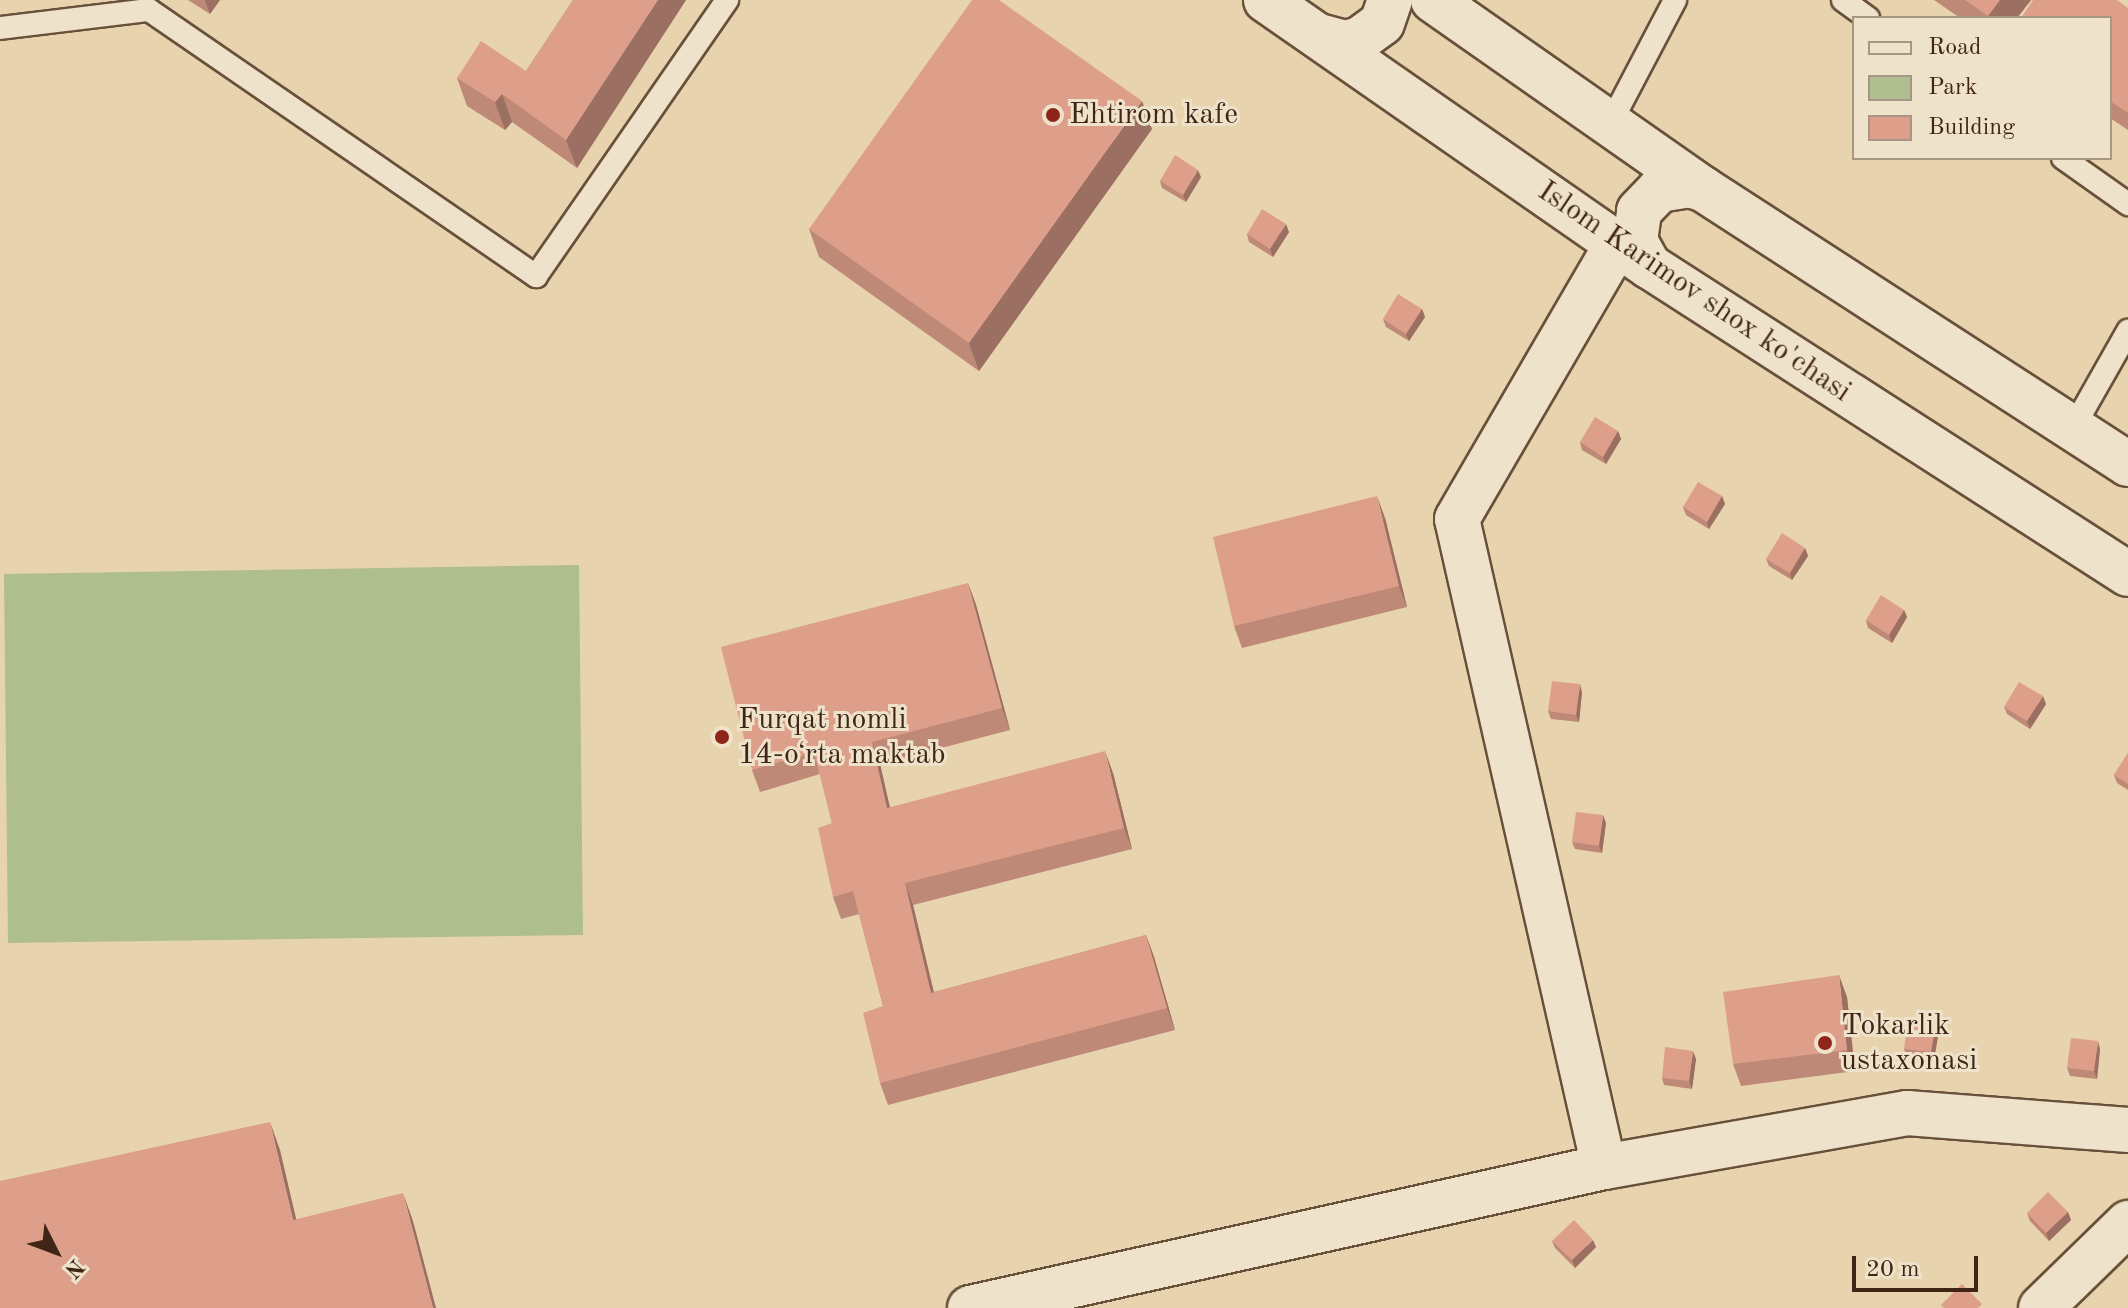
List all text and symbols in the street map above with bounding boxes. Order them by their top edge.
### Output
legend [1852,16,2112,160]
text: Road [1928,36,1981,60]
text: Park [1928,76,1977,100]
place label: Ehtirom kafe [1069,97,1238,133]
marker: Ehtirom kafe [1044,106,1062,124]
text: Building [1928,116,2015,140]
street label: Islom Karimov shox ko'chasi [1530,174,1858,410]
place label: Furqat nomli 14-oʻrta maktab [738,702,946,772]
marker: Furqat nomli 14-oʻrta maktab [713,728,731,746]
place label: Tokarlik ustaxonasi [1841,1008,1977,1078]
marker: Tokarlik ustaxonasi [1816,1034,1834,1052]
north arrow [16,1212,96,1292]
scale bar [1856,1240,1982,1290]
text: N [60,1254,88,1282]
text: 20 m [1866,1258,1920,1282]

